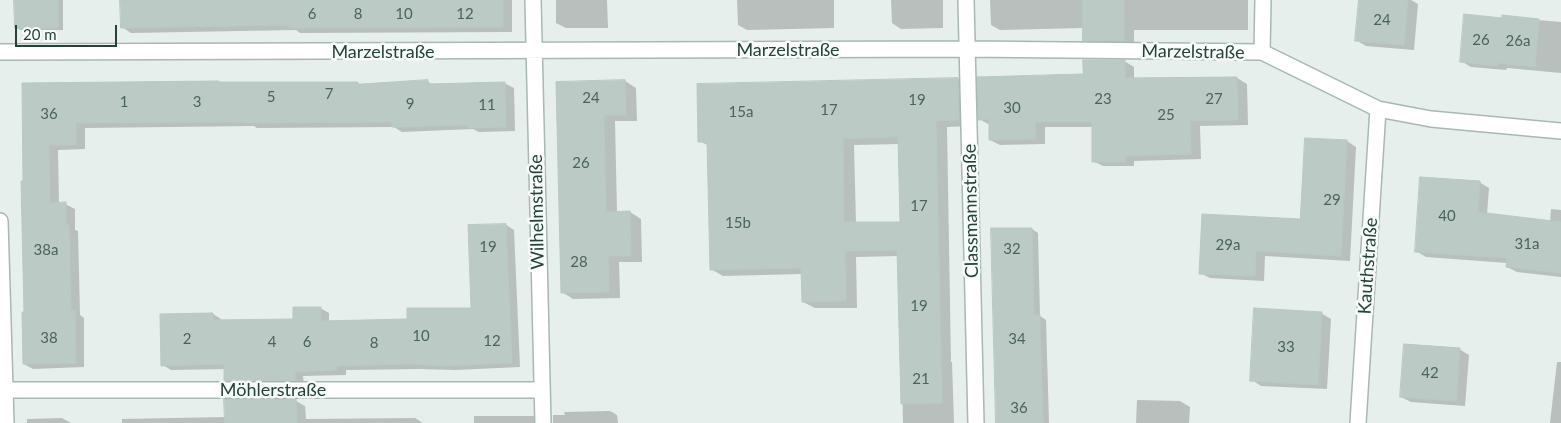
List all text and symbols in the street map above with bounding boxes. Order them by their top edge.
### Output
house number: 6 [308,5,316,23]
house number: 8 [354,5,362,23]
house number: 10 [395,5,413,23]
house number: 12 [456,5,474,23]
house number: 24 [1373,11,1391,29]
scale bar [18,15,120,47]
text: 20 m [23,25,57,43]
house number: 26 [1472,31,1490,49]
house number: 26a [1506,32,1530,50]
street label: Marzelstraße [736,39,840,61]
street label: Marzelstraße [1141,40,1245,64]
street label: Marzelstraße [331,41,435,63]
house number: 7 [325,85,333,103]
house number: 5 [267,88,275,106]
house number: 24 [582,89,600,107]
house number: 23 [1094,90,1112,108]
house number: 27 [1205,90,1223,108]
house number: 19 [908,91,926,109]
house number: 1 [120,93,128,111]
house number: 3 [193,93,201,111]
house number: 9 [406,95,414,113]
house number: 11 [478,96,496,114]
house number: 30 [1003,99,1021,117]
house number: 17 [820,101,838,119]
house number: 15a [729,103,753,121]
house number: 36 [40,105,58,123]
house number: 25 [1157,106,1175,124]
street label: Classmannstraße [959,144,983,278]
street label: Wilhelmstraße [525,154,549,270]
house number: 26 [572,154,590,172]
house number: 29 [1323,191,1341,209]
house number: 17 [910,197,928,215]
house number: 40 [1438,207,1456,225]
house number: 15b [725,214,751,232]
street label: Kauthstraße [1354,217,1382,315]
house number: 31a [1515,235,1539,253]
house number: 29a [1216,236,1240,254]
house number: 19 [479,238,497,256]
house number: 32 [1003,240,1021,258]
house number: 38a [34,241,58,259]
house number: 28 [570,253,588,271]
house number: 19 [910,297,928,315]
house number: 10 [412,327,430,345]
house number: 38 [40,329,58,347]
house number: 2 [183,330,191,348]
house number: 34 [1008,330,1026,348]
house number: 12 [483,332,501,350]
house number: 4 [268,333,276,351]
house number: 6 [303,333,311,351]
house number: 8 [370,334,378,352]
house number: 33 [1277,338,1295,356]
house number: 42 [1421,364,1439,382]
house number: 21 [912,370,930,388]
street label: Möhlerstraße [220,379,326,401]
house number: 36 [1010,399,1028,417]

